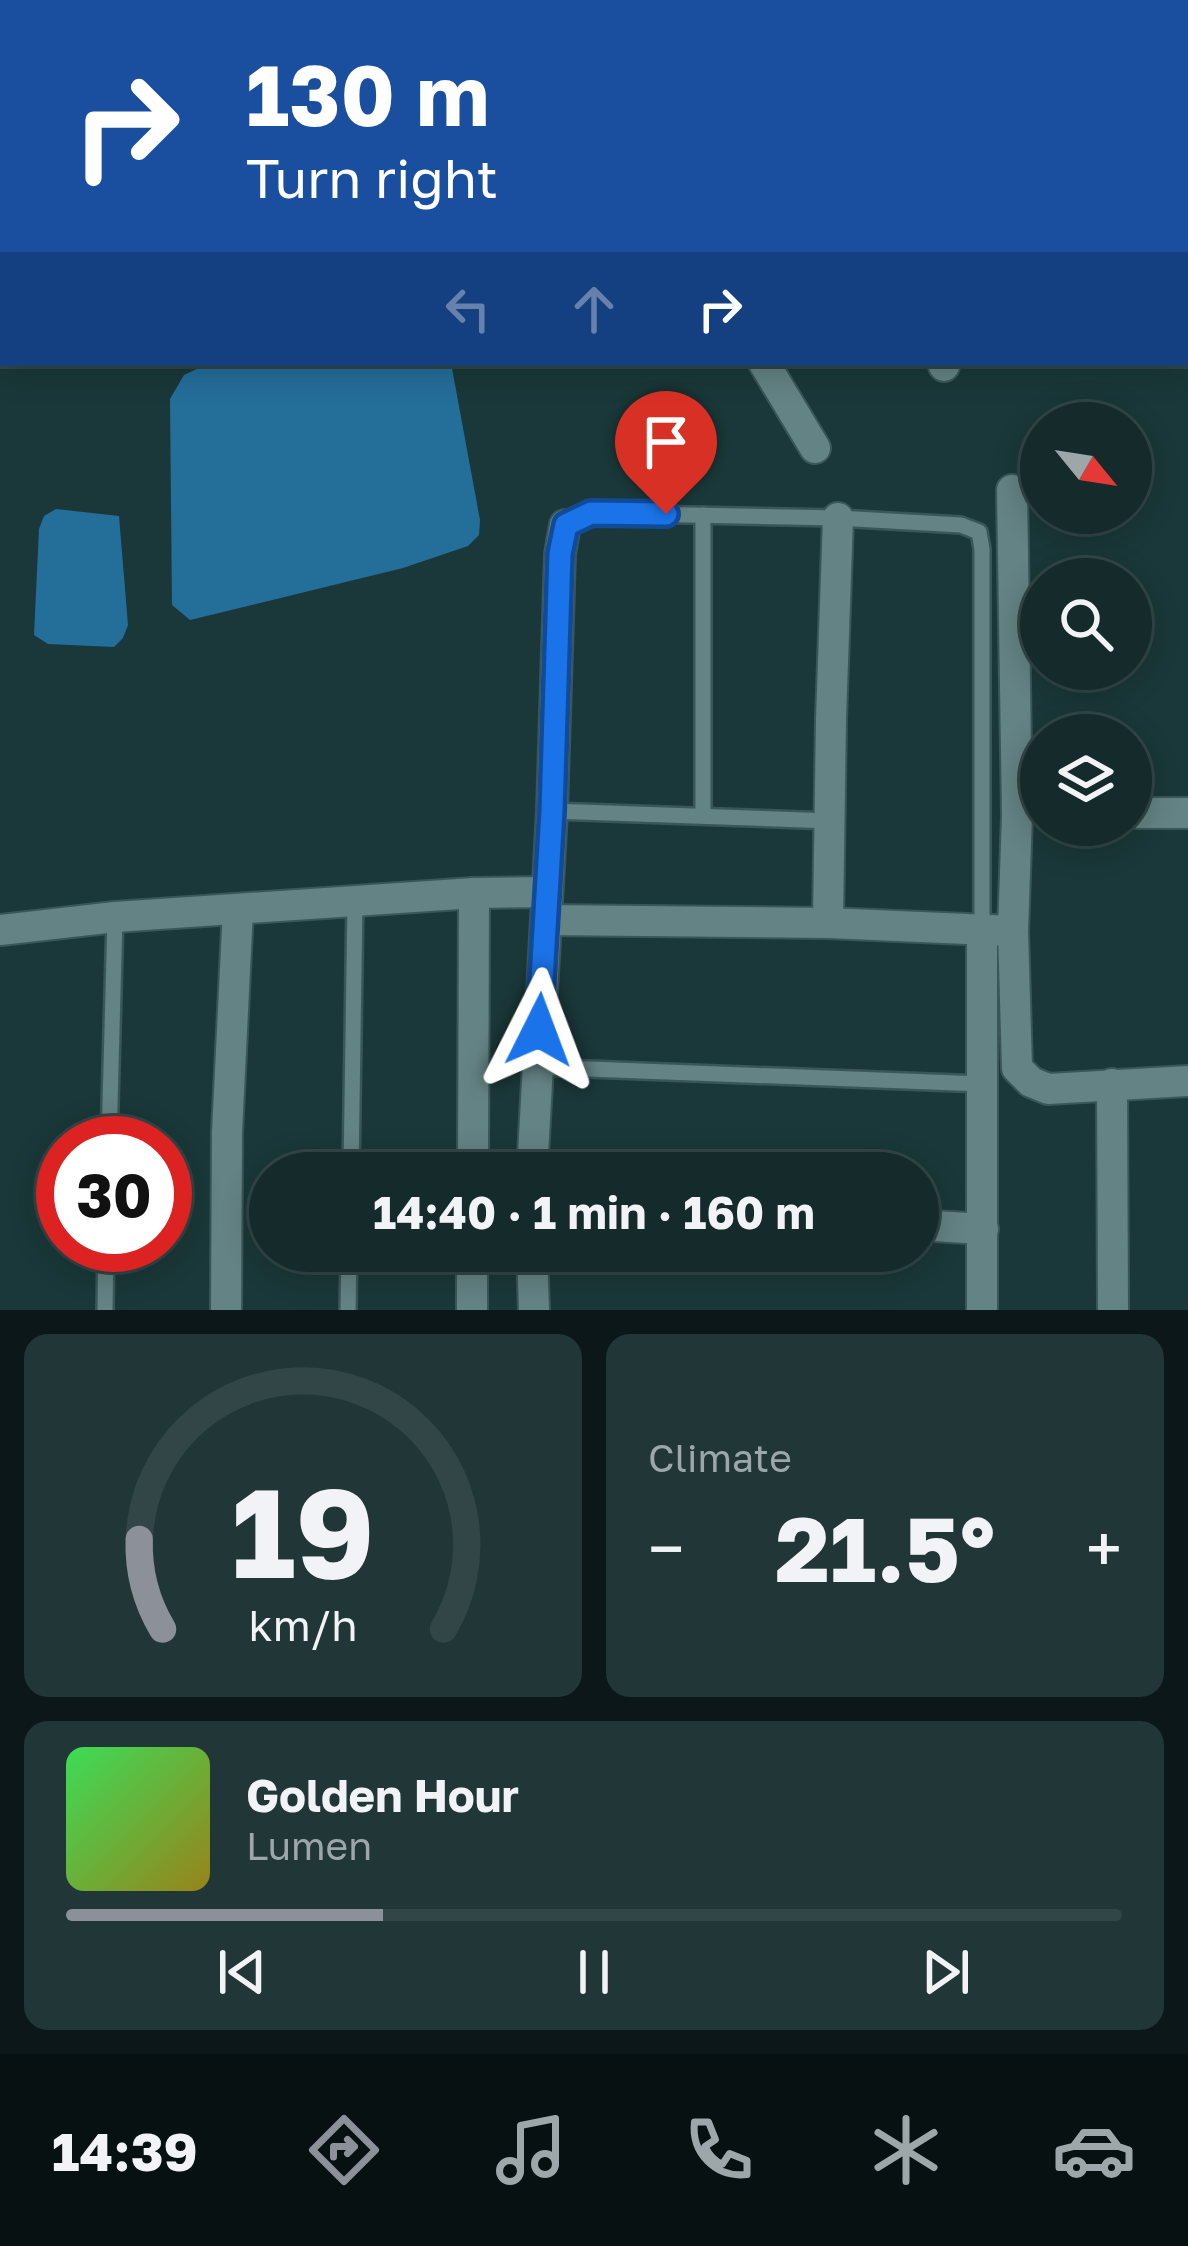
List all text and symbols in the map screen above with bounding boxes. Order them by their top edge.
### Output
text: 130 m [246,44,490,144]
icon: right [48,48,204,204]
text: Turn right [246,145,498,210]
icon: left [435,276,501,342]
icon: ahead [561,276,627,342]
icon: right [687,276,753,342]
pin [615,391,717,514]
north arrow [1020,402,1152,534]
map controls [1020,402,1152,846]
icon: arrive [633,409,699,475]
button: search [1020,558,1152,690]
button: layers [1020,714,1152,846]
position arrow [476,967,602,1093]
speed limit sign: 30 [36,1116,192,1272]
text: 14:40 · 1 min · 160 m [373,1185,815,1239]
text: Climate [648,1434,792,1481]
text: 19 [231,1456,375,1605]
text: 21.5° [775,1494,995,1602]
text: − [648,1508,684,1588]
text: + [1086,1508,1122,1588]
text: km/h [248,1598,358,1649]
text: Golden Hour [246,1768,519,1822]
text: Lumen [246,1822,372,1869]
icon: previous [209,1939,275,2005]
icon: pause [561,1939,627,2005]
icon: next [913,1939,979,2005]
icon: directions [302,2108,386,2192]
icon: music [489,2108,573,2192]
icon: phone [677,2108,761,2192]
icon: climate [864,2108,948,2192]
icon: car [1052,2108,1136,2192]
text: 14:39 [52,2118,198,2183]

